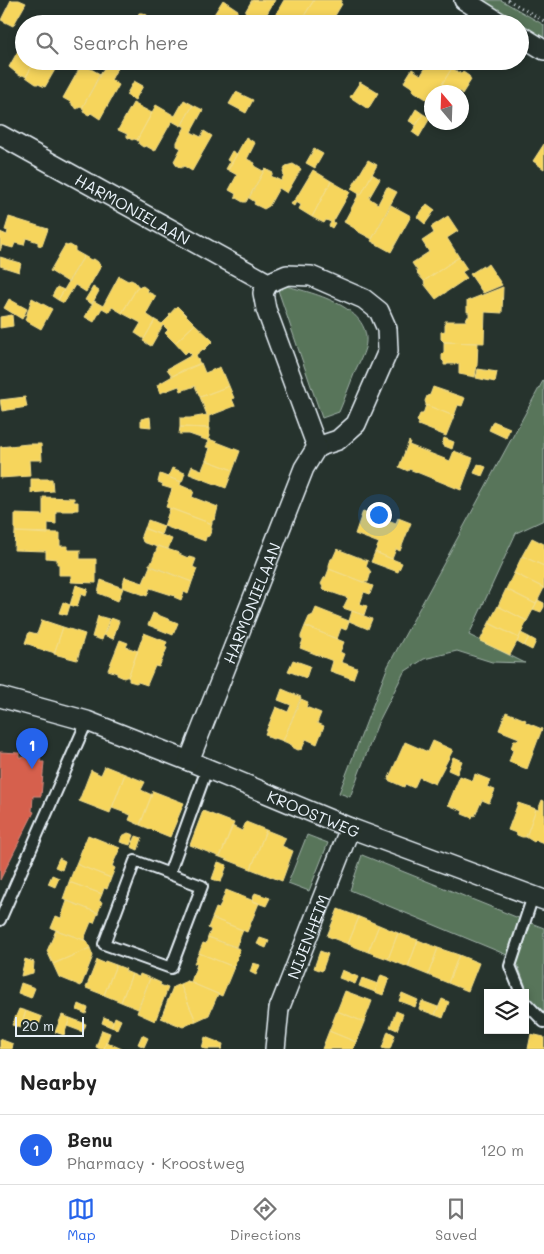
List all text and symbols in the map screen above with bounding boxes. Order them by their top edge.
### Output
search box [15,15,529,70]
icon: search [33,29,61,57]
text: Search here [73,30,189,55]
north arrow [424,85,469,130]
street label: HARMONIELAAN [72,168,194,249]
your location [366,502,392,528]
street label: HARMONIELAAN [218,539,284,666]
pin: 1 [16,728,48,769]
street label: KROOSTWEG [264,784,363,841]
street label: NIJENHEIM [281,891,333,982]
map controls [484,989,529,1034]
button: layers [484,989,529,1034]
scale bar [15,1014,84,1037]
text: 20 m [22,1016,54,1035]
text: Nearby [20,1068,97,1095]
text: Benu [67,1127,113,1152]
text: 1 [32,1139,40,1160]
text: 120 m [480,1139,524,1160]
text: Pharmacy · Kroostweg [67,1152,245,1173]
tab: Map [67,1195,96,1244]
tab: Directions [230,1195,301,1244]
tab: Saved [435,1195,477,1244]

